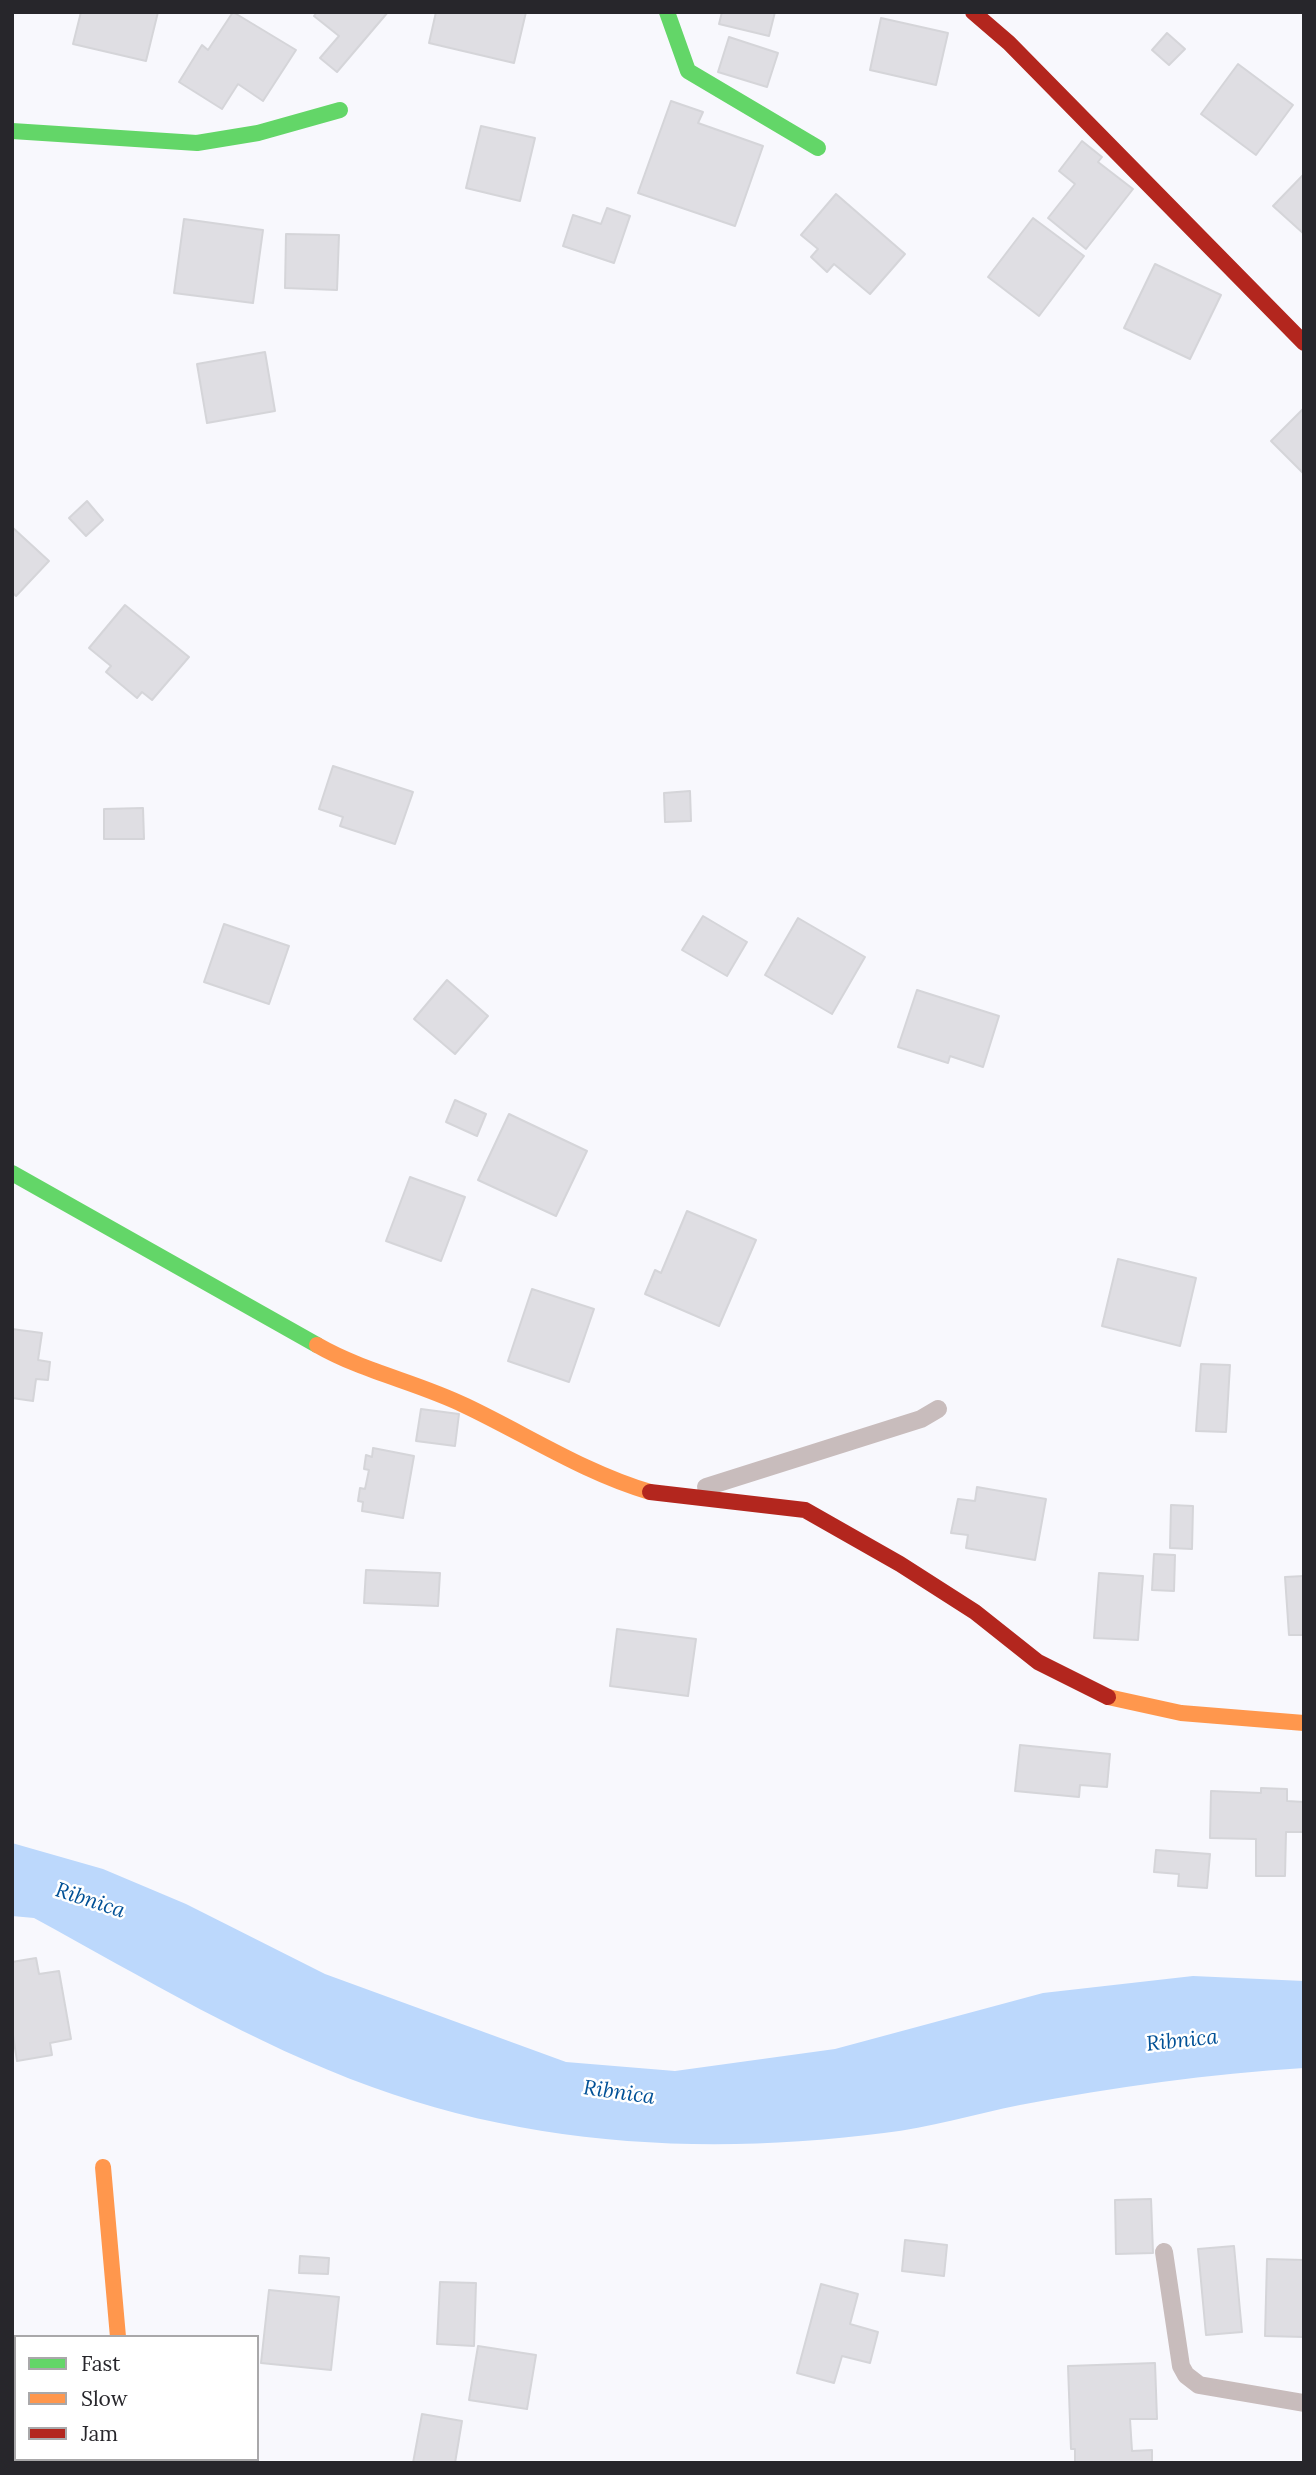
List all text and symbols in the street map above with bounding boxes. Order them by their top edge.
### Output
water label: Ribnica [52,1878,128,1924]
water label: Ribnica [1145,2025,1219,2057]
water label: Ribnica [582,2076,656,2110]
legend [14,2335,259,2461]
text: Fast [81,2350,120,2377]
text: Slow [81,2385,128,2412]
text: Jam [81,2420,118,2447]

